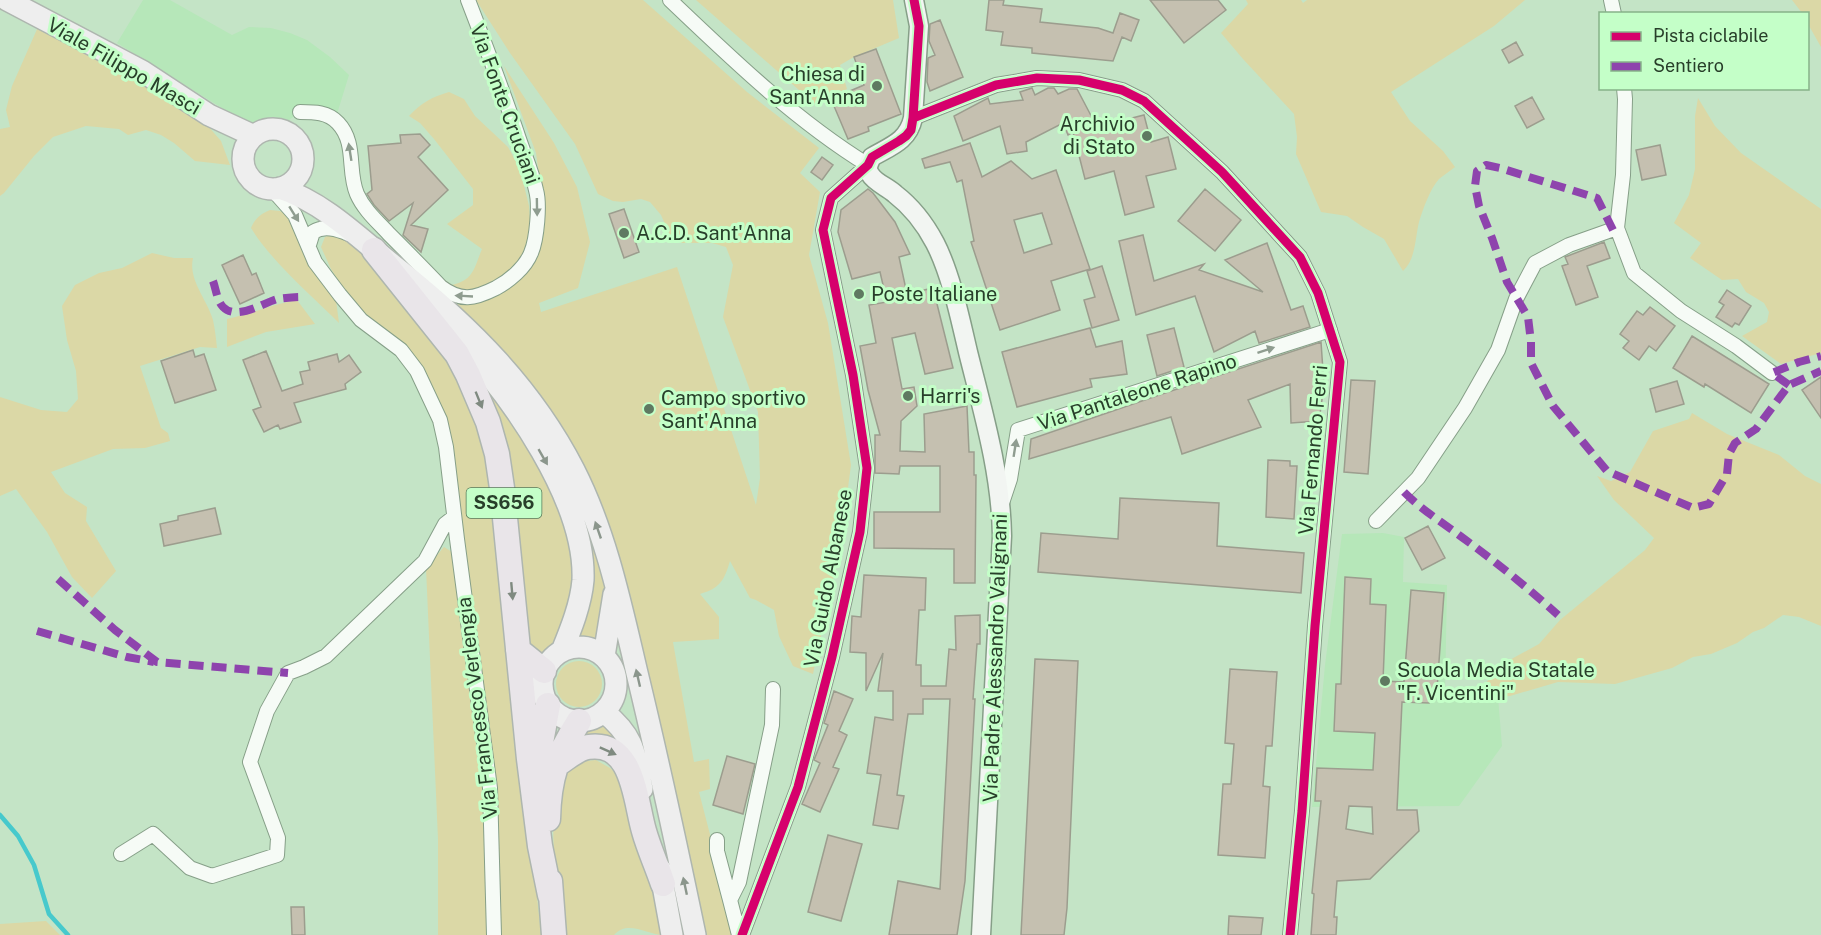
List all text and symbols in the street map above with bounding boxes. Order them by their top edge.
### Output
street label: Viale Filippo Masci [43,12,205,120]
legend [1599,12,1809,90]
street label: Via Fonte Cruciani [465,21,545,187]
text: Pista ciclabile [1653,25,1768,46]
text: Sentiero [1653,55,1724,76]
place label: Chiesa di Sant'Anna [769,62,865,109]
marker: Chiesa di Sant'Anna [870,79,884,93]
place label: Archivio di Stato [1060,112,1135,159]
marker: Archivio di Stato [1140,129,1154,143]
one-way arrow [345,142,354,161]
one-way arrow [532,197,542,216]
one-way arrow [288,206,299,223]
place label: A.C.D. Sant'Anna [636,221,791,245]
marker: A.C.D. Sant'Anna [617,226,631,240]
place label: Poste Italiane [871,282,997,306]
marker: Poste Italiane [852,287,866,301]
one-way arrow [454,291,473,300]
one-way arrow [1257,345,1275,355]
street label: Via Pantaleone Rapino [1034,348,1240,436]
street label: Via Fernando Ferri [1294,364,1332,536]
place label: Harri's [920,384,980,408]
place label: Campo sportivo Sant'Anna [661,386,806,433]
marker: Harri's [901,389,915,403]
one-way arrow [475,391,484,409]
marker: Campo sportivo Sant'Anna [642,402,656,416]
one-way arrow [1011,439,1020,458]
one-way arrow [538,448,548,465]
street label: Via Guido Albanese [799,487,857,669]
road number: SS656 [466,488,542,518]
street label: Via Padre Alessandro Valignani [978,513,1012,803]
one-way arrow [593,521,602,539]
one-way arrow [507,582,517,601]
street label: Via Francesco Verlengia [451,596,503,820]
place label: Scuola Media Statale "F. Vicentini" [1397,658,1595,705]
one-way arrow [633,669,643,687]
marker: Scuola Media Statale "F. Vicentini" [1378,674,1392,688]
one-way arrow [599,746,617,756]
one-way arrow [680,876,689,895]

